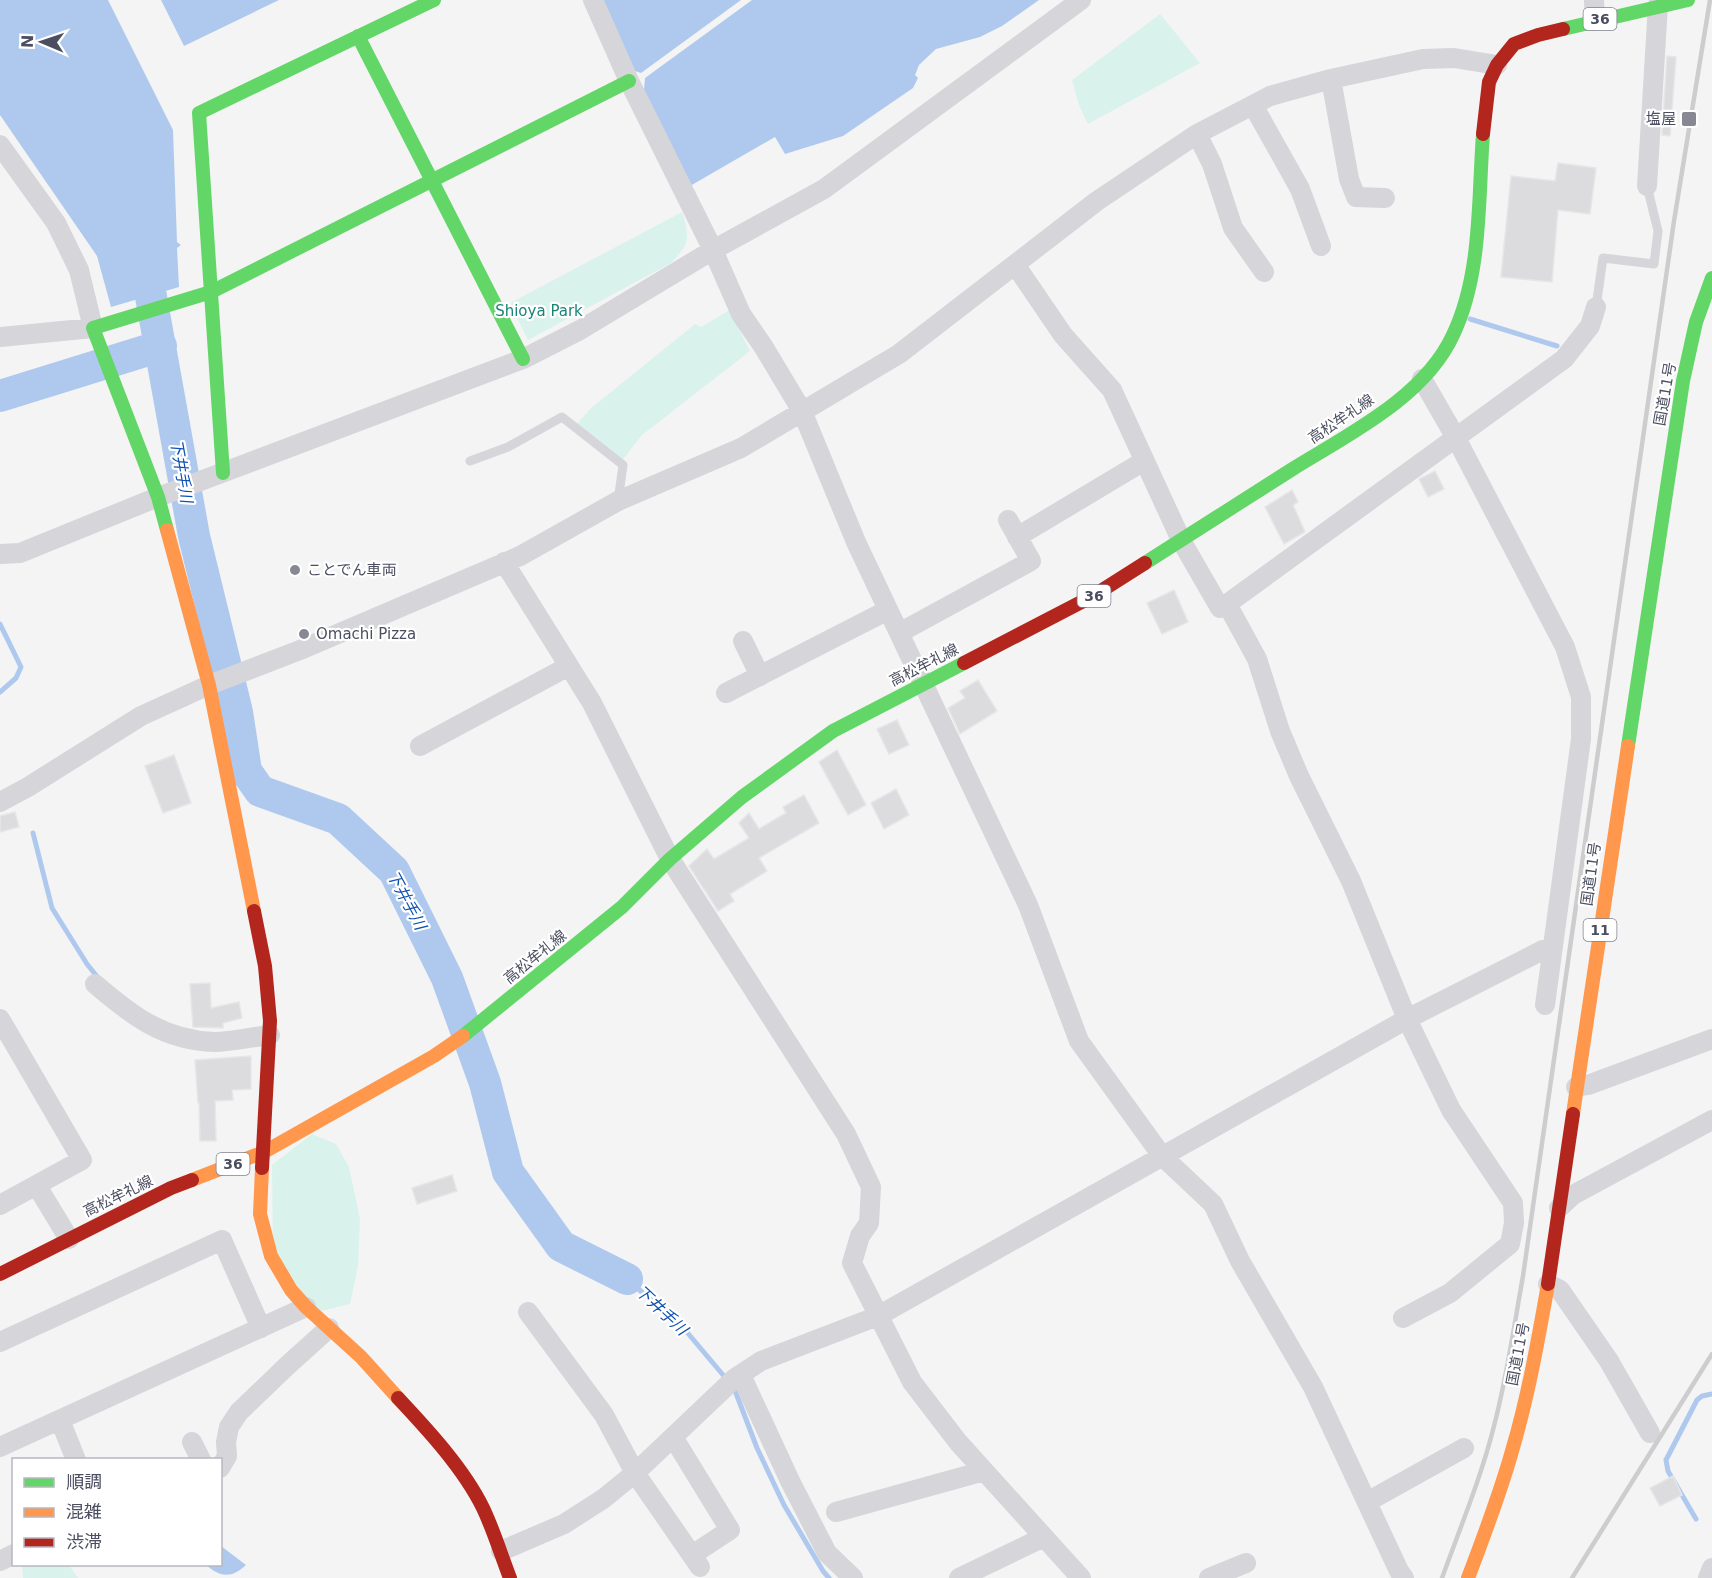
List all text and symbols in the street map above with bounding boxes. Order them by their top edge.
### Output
road number: 36 [1584,8,1616,30]
north arrow [12,12,72,72]
text: N [18,34,37,49]
place label: 塩屋 [1646,110,1676,128]
marker: 塩屋 [1680,110,1698,128]
park label: Shioya Park [495,302,583,320]
street label: 国道11号 [1651,361,1679,427]
street label: 高松牟礼線 [1305,391,1377,447]
water label: 下井手川 [167,438,197,506]
place label: ことでん車両 [307,561,397,579]
marker: ことでん車両 [288,563,302,577]
road number: 36 [1078,585,1110,607]
place label: Omachi Pizza [316,625,416,643]
marker: Omachi Pizza [297,627,311,641]
street label: 高松牟礼線 [886,640,962,690]
street label: 国道11号 [1578,841,1604,907]
water label: 下井手川 [383,868,431,935]
road number: 11 [1584,919,1616,941]
street label: 高松牟礼線 [500,926,570,988]
road number: 36 [216,1153,250,1175]
street label: 高松牟礼線 [80,1171,156,1221]
water label: 下井手川 [632,1282,693,1340]
street label: 国道11号 [1503,1321,1533,1387]
legend [12,1458,222,1566]
text: 順調 [66,1471,102,1492]
text: 混雑 [66,1501,102,1522]
text: 渋滞 [66,1531,102,1552]

